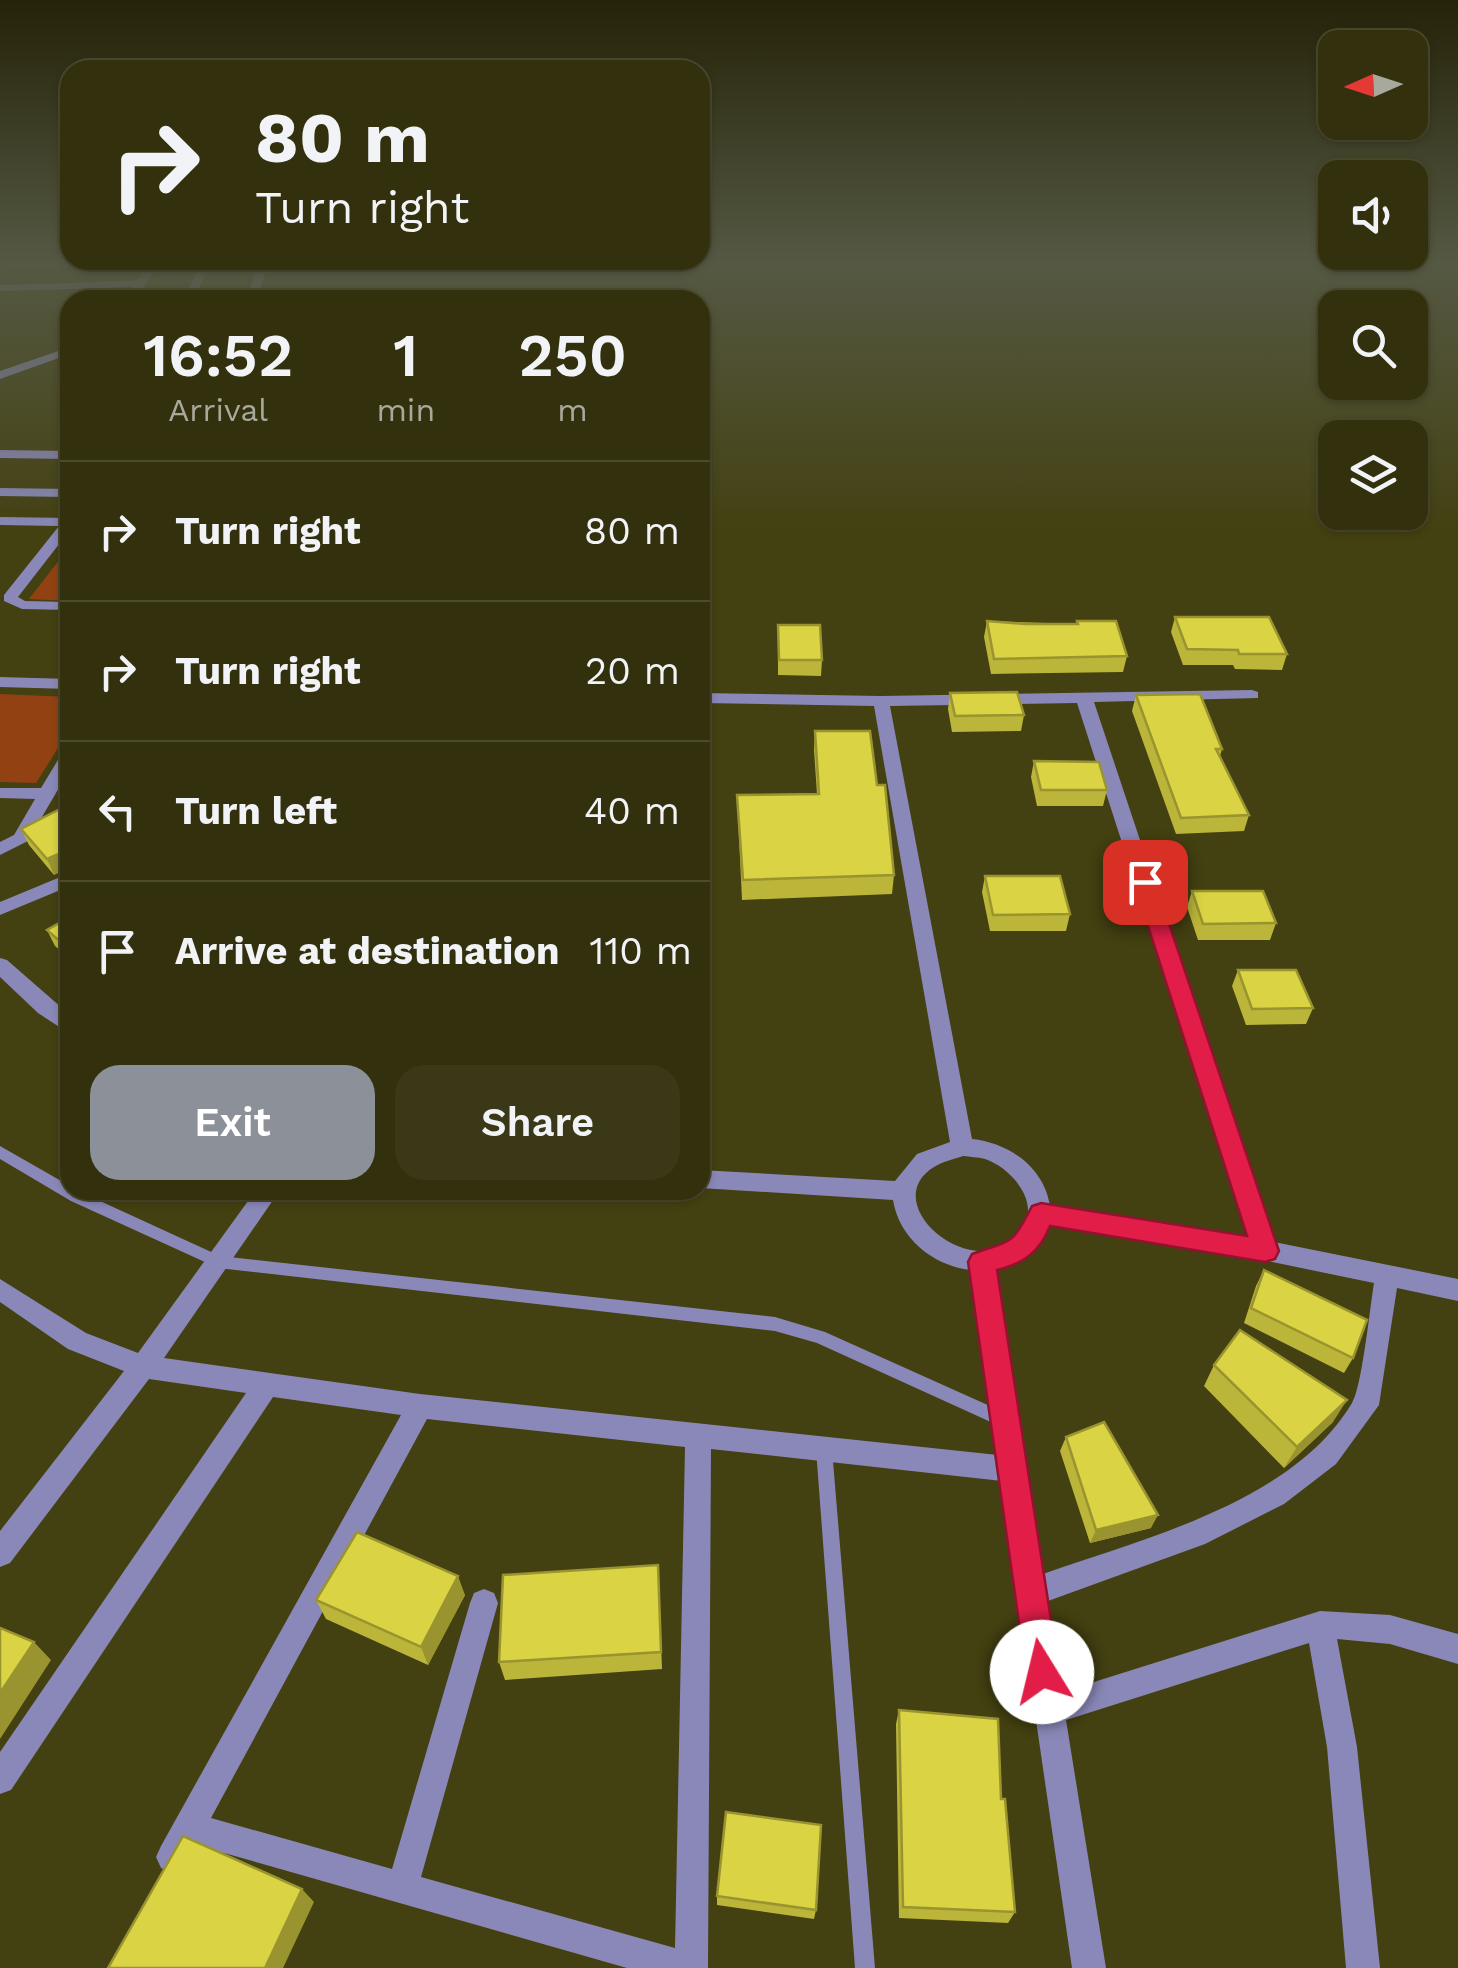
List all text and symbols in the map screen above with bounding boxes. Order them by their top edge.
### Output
north arrow [1318,30,1428,140]
map controls [1318,30,1428,530]
text: 80 m [255,97,430,179]
icon: right [90,100,220,230]
button: sound [1318,160,1428,270]
text: Turn right [255,181,469,234]
button: search [1318,290,1428,400]
text: 16:52 [143,320,293,391]
text: 1 [393,320,418,391]
text: 250 [518,320,627,391]
text: Arrival [168,391,268,429]
text: min [376,391,435,429]
text: m [557,391,588,429]
button: layers [1318,420,1428,530]
icon: right [90,504,145,559]
text: Turn right [175,509,361,553]
text: 80 m [584,509,680,553]
icon: right [90,644,145,699]
text: Turn right [175,649,361,693]
text: 20 m [585,649,680,693]
icon: left [90,784,145,839]
text: Turn left [175,789,337,833]
text: 40 m [584,789,680,833]
pin [1103,840,1188,925]
icon: arrive [1118,855,1173,910]
icon: arrive [90,924,145,979]
text: Arrive at destination [175,929,560,973]
text: 110 m [590,929,692,973]
button: Exit [90,1065,375,1180]
button: Share [395,1065,680,1180]
position arrow [990,1620,1094,1724]

